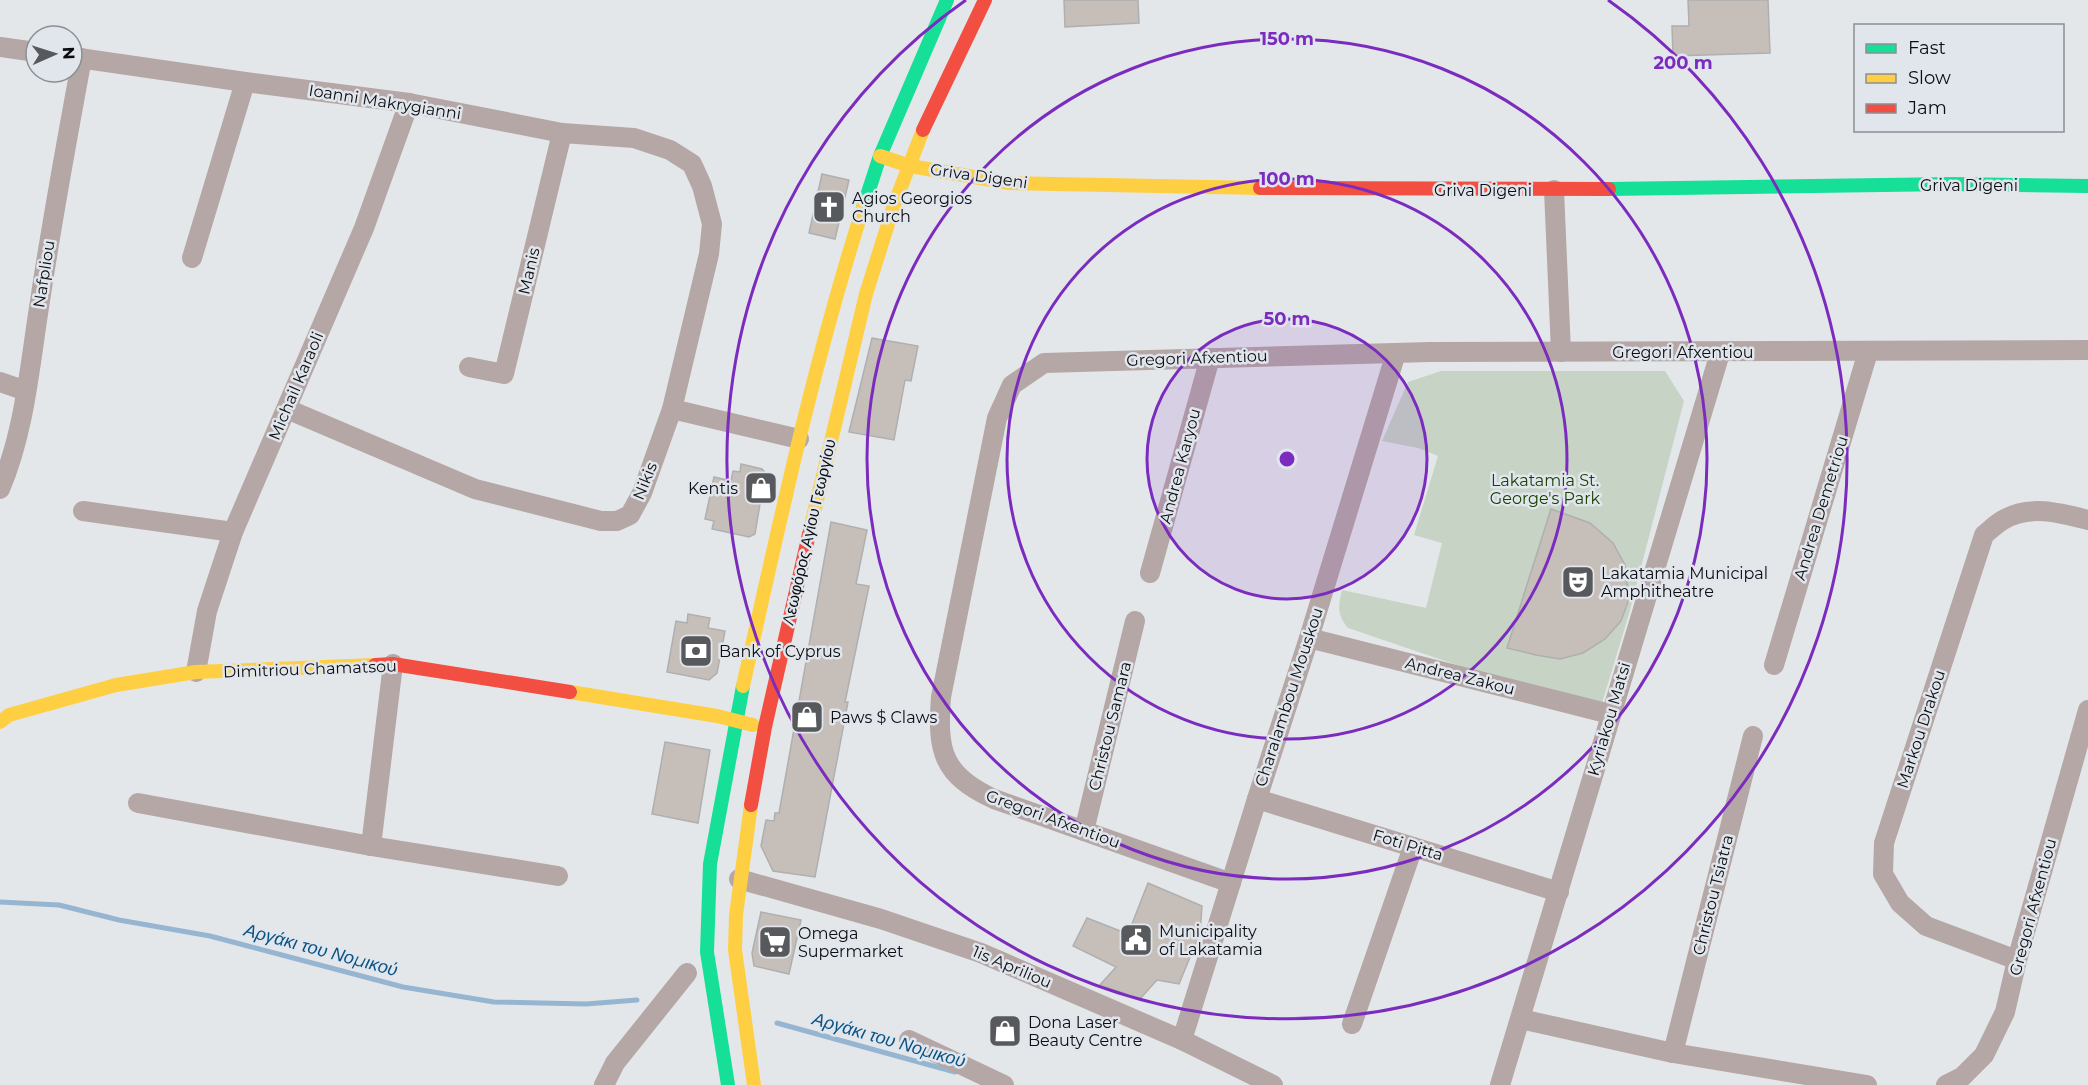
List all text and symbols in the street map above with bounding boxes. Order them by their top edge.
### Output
north arrow [24,24,84,84]
legend [1854,24,2064,132]
text: 150 m [1260,28,1314,50]
text: Fast [1908,37,1946,59]
text: N [59,46,78,60]
text: 200 m [1653,52,1713,74]
text: Slow [1908,67,1951,89]
street label: Ioanni Makrygianni [307,81,463,123]
text: Jam [1907,97,1947,119]
street label: Griva Digeni [929,160,1029,192]
text: 100 m [1259,168,1315,190]
street label: Griva Digeni [1920,176,2018,195]
street label: Griva Digeni [1434,181,1532,200]
church icon: Agios Georgios Church [811,189,847,225]
place label: Agios Georgios Church [852,189,972,226]
street label: Nafpliou [29,239,59,309]
street label: Manis [514,245,544,296]
text: 50 m [1264,308,1310,330]
street label: Michail Karaoli [265,329,327,443]
street label: Gregori Afxentiou [1612,343,1754,362]
street label: Gregori Afxentiou [1126,346,1268,370]
street label: Andrea Karyou [1155,406,1205,526]
street label: Andrea Demetriou [1790,434,1852,582]
street label: Λεωφόρος Αγίου Γεωργίου [778,437,840,627]
centre of rings [1277,449,1297,469]
street label: Nikis [629,459,661,503]
shop icon: Kentis [743,470,779,506]
park label: Lakatamia St. George's Park [1490,471,1601,508]
place label: Kentis [688,479,738,498]
theatre icon: Lakatamia Municipal Amphitheatre [1560,564,1596,600]
place label: Lakatamia Municipal Amphitheatre [1601,564,1768,601]
street label: Charalambou Mouskou [1251,605,1327,789]
bank icon: Bank of Cyprus [678,633,714,669]
place label: Bank of Cyprus [719,642,841,661]
street label: Andrea Zakou [1403,653,1517,699]
street label: Dimitriou Chamatsou [223,656,397,682]
street label: Christou Samara [1085,659,1135,793]
street label: Kyriakou Matsi [1584,660,1634,778]
street label: Markou Drakou [1893,667,1949,791]
shop icon: Paws $ Claws [789,699,825,735]
place label: Paws $ Claws [830,708,937,727]
street label: Gregori Afxentiou [983,786,1123,852]
street label: Foti Pitta [1371,825,1445,865]
street label: Christou Tsiatra [1689,833,1737,957]
street label: Gregori Afxentiou [2006,836,2060,978]
water label: Αργάκι του Νομικού [241,919,400,981]
public building icon: Municipality of Lakatamia [1118,922,1154,958]
place label: Municipality of Lakatamia [1159,922,1263,959]
supermarket icon: Omega Supermarket [757,924,793,960]
place label: Omega Supermarket [798,924,904,961]
street label: 1is Apriliou [969,942,1055,992]
water label: Αργάκι του Νομικού [809,1007,968,1072]
shop icon: Dona Laser Beauty Centre [987,1013,1023,1049]
place label: Dona Laser Beauty Centre [1028,1013,1142,1050]

